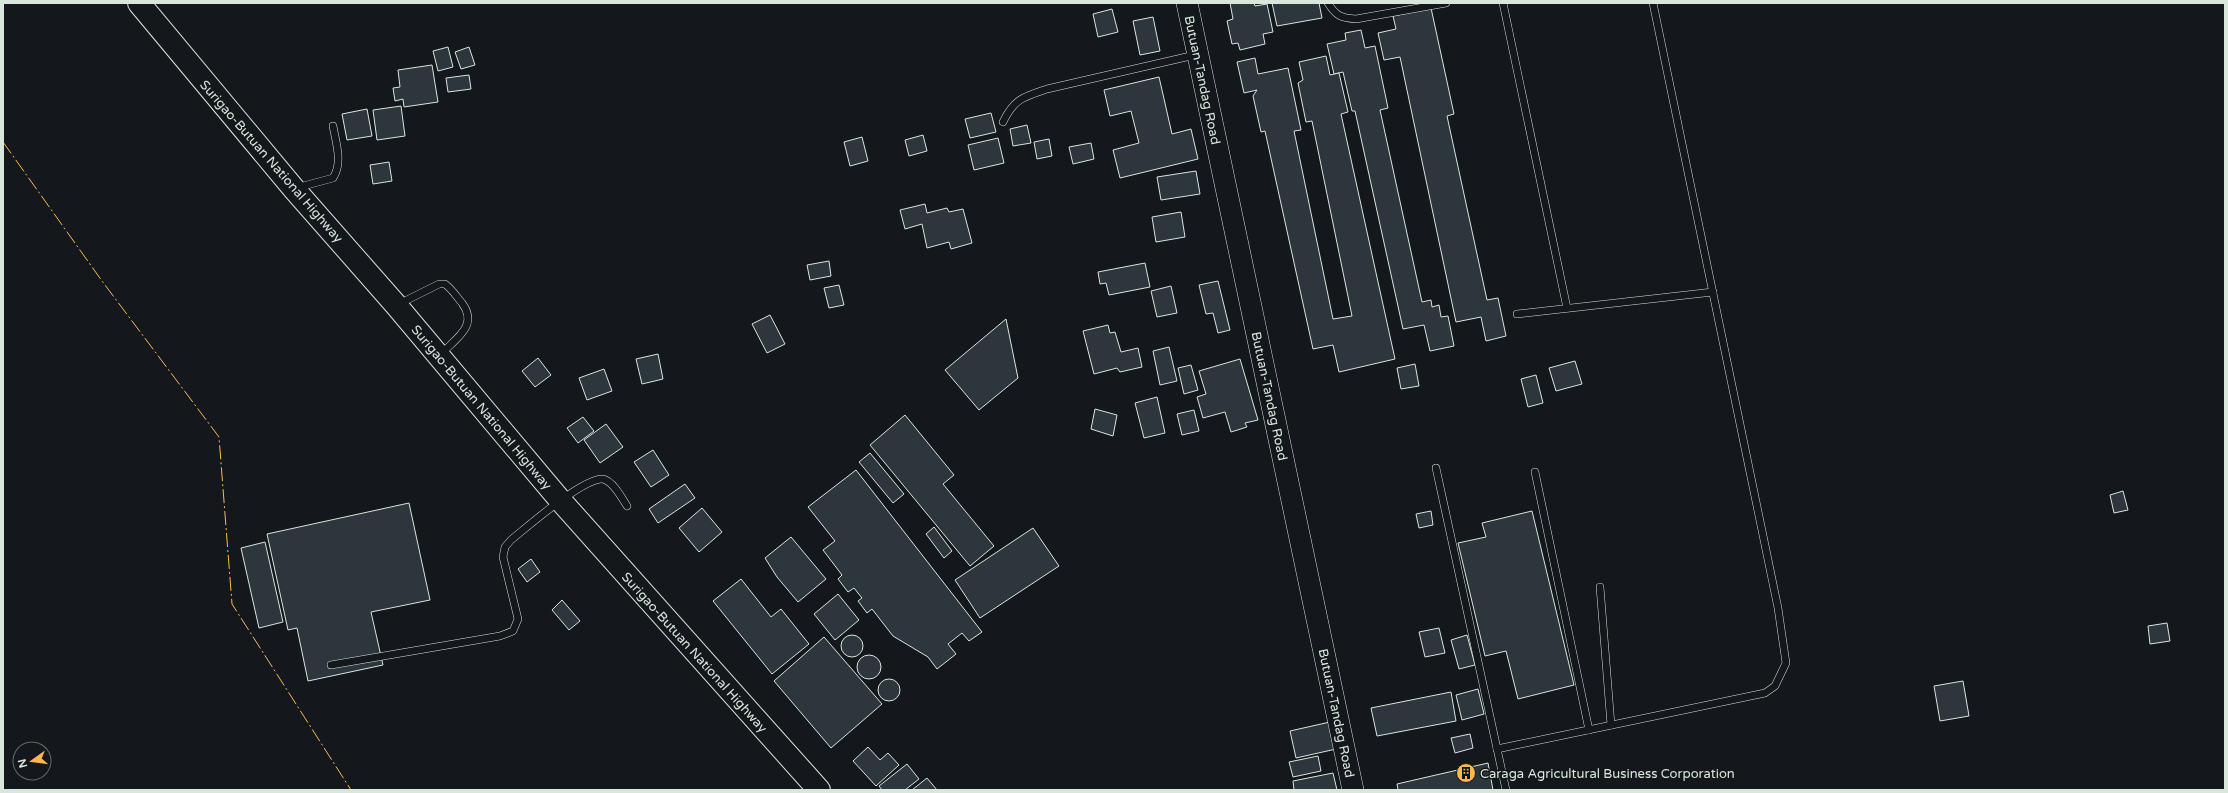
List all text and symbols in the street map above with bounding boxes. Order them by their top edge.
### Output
street label: Butuan-Tandag Road [1181,14,1223,146]
street label: Surigao-Butuan National Highway [196,77,346,246]
street label: Surigao-Butuan National Highway [408,322,555,493]
street label: Butuan-Tandag Road [1248,330,1290,462]
street label: Surigao-Butuan National Highway [618,569,770,736]
street label: Butuan-Tandag Road [1315,647,1357,779]
north arrow [12,741,52,781]
text: N [15,757,30,769]
building icon: Caraga Agricultural Business Corporation [1455,762,1477,784]
place label: Caraga Agricultural Business Corporation [1480,766,1735,782]

